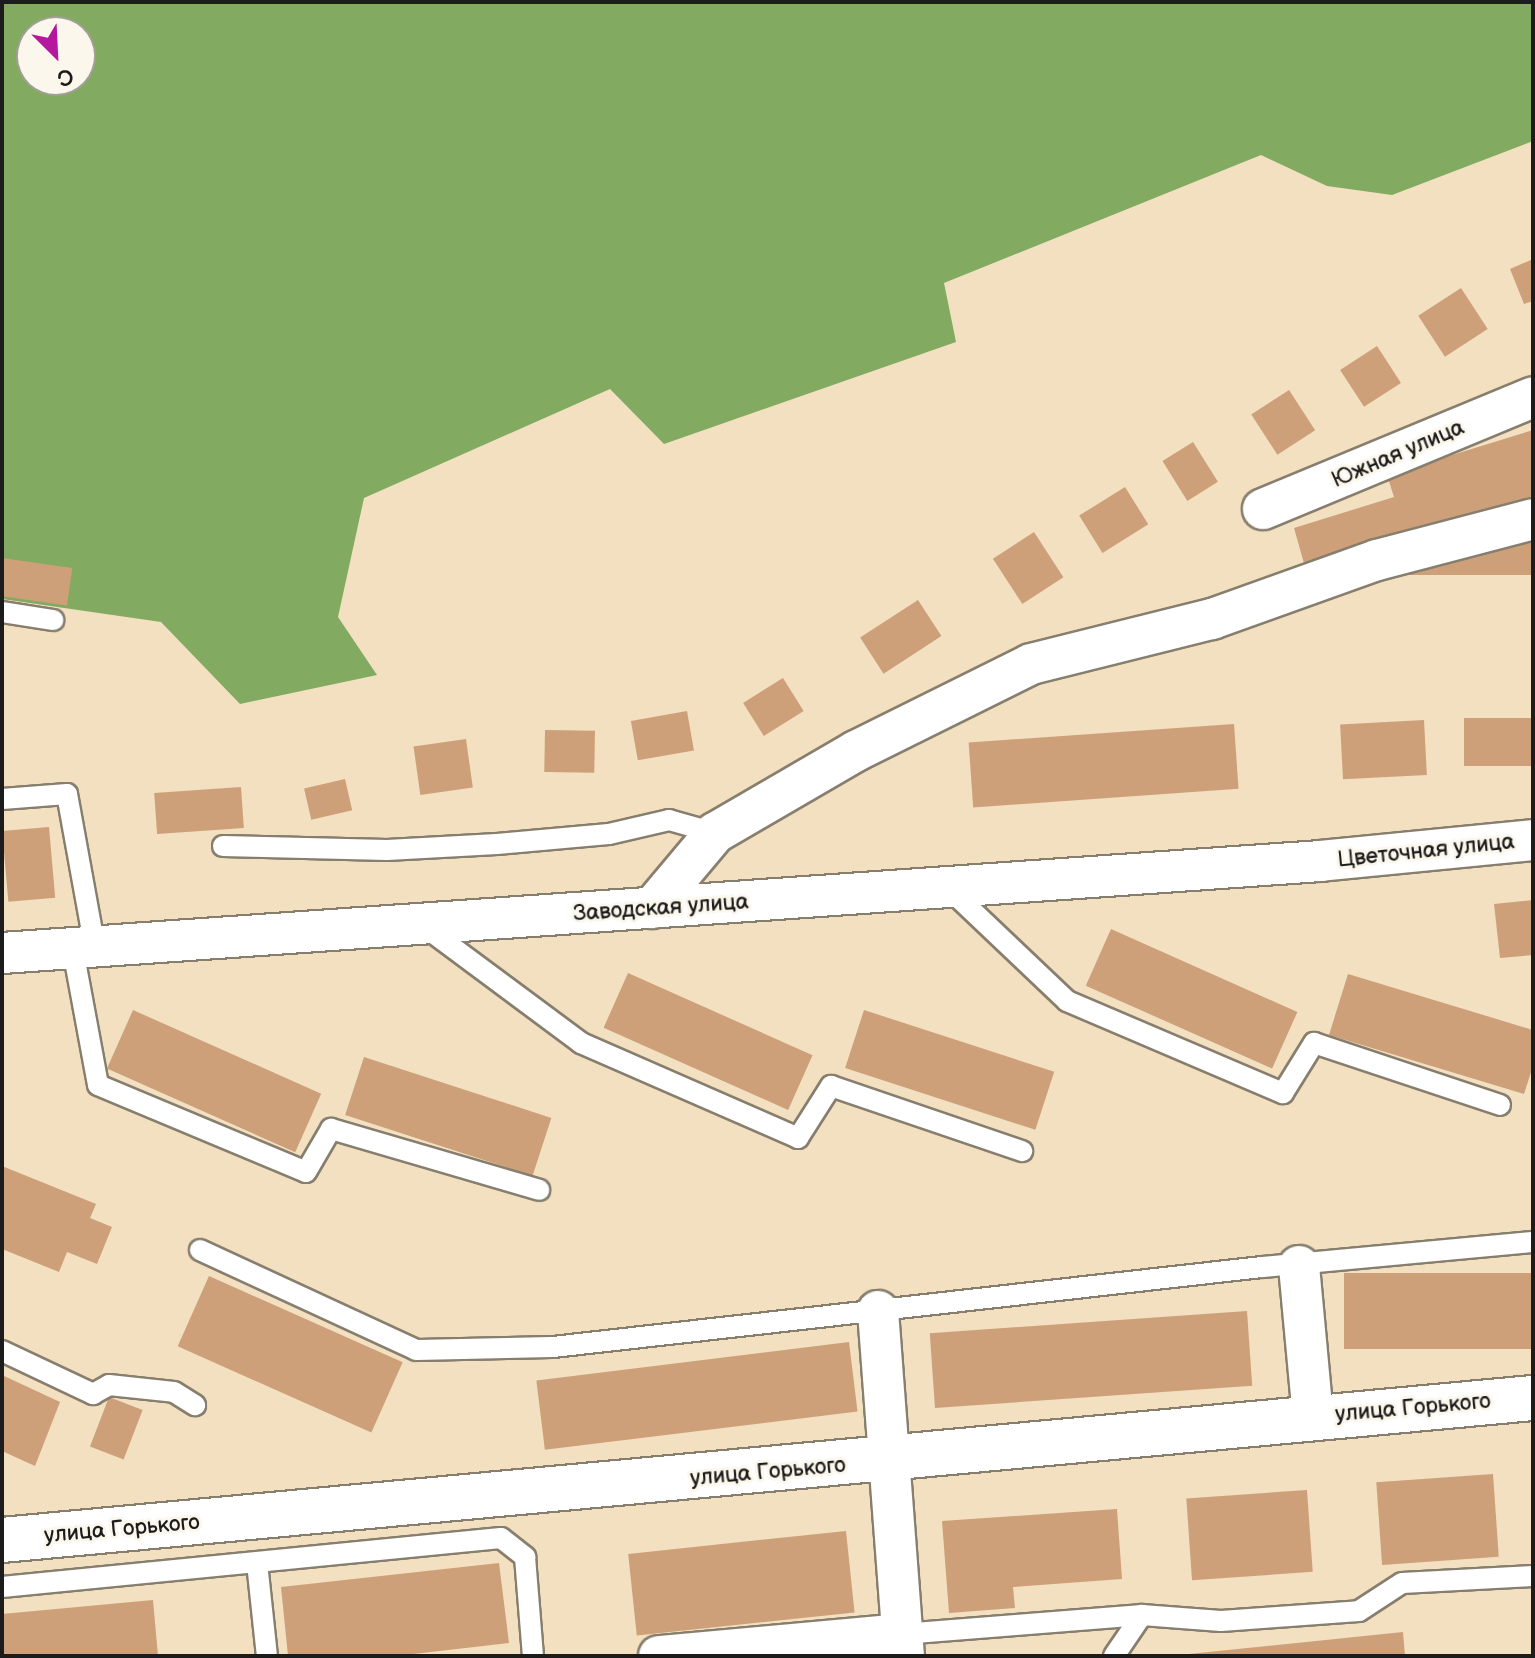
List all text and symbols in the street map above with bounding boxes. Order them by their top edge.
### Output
north arrow [16,16,96,96]
text: С [53,61,78,92]
street label: Южная улица [1328,414,1468,494]
street label: Цветочная улица [1336,829,1516,873]
street label: Заводская улица [572,889,750,927]
street label: улица Горького [1334,1388,1492,1428]
street label: улица Горького [689,1452,847,1492]
street label: улица Горького [43,1509,201,1549]

